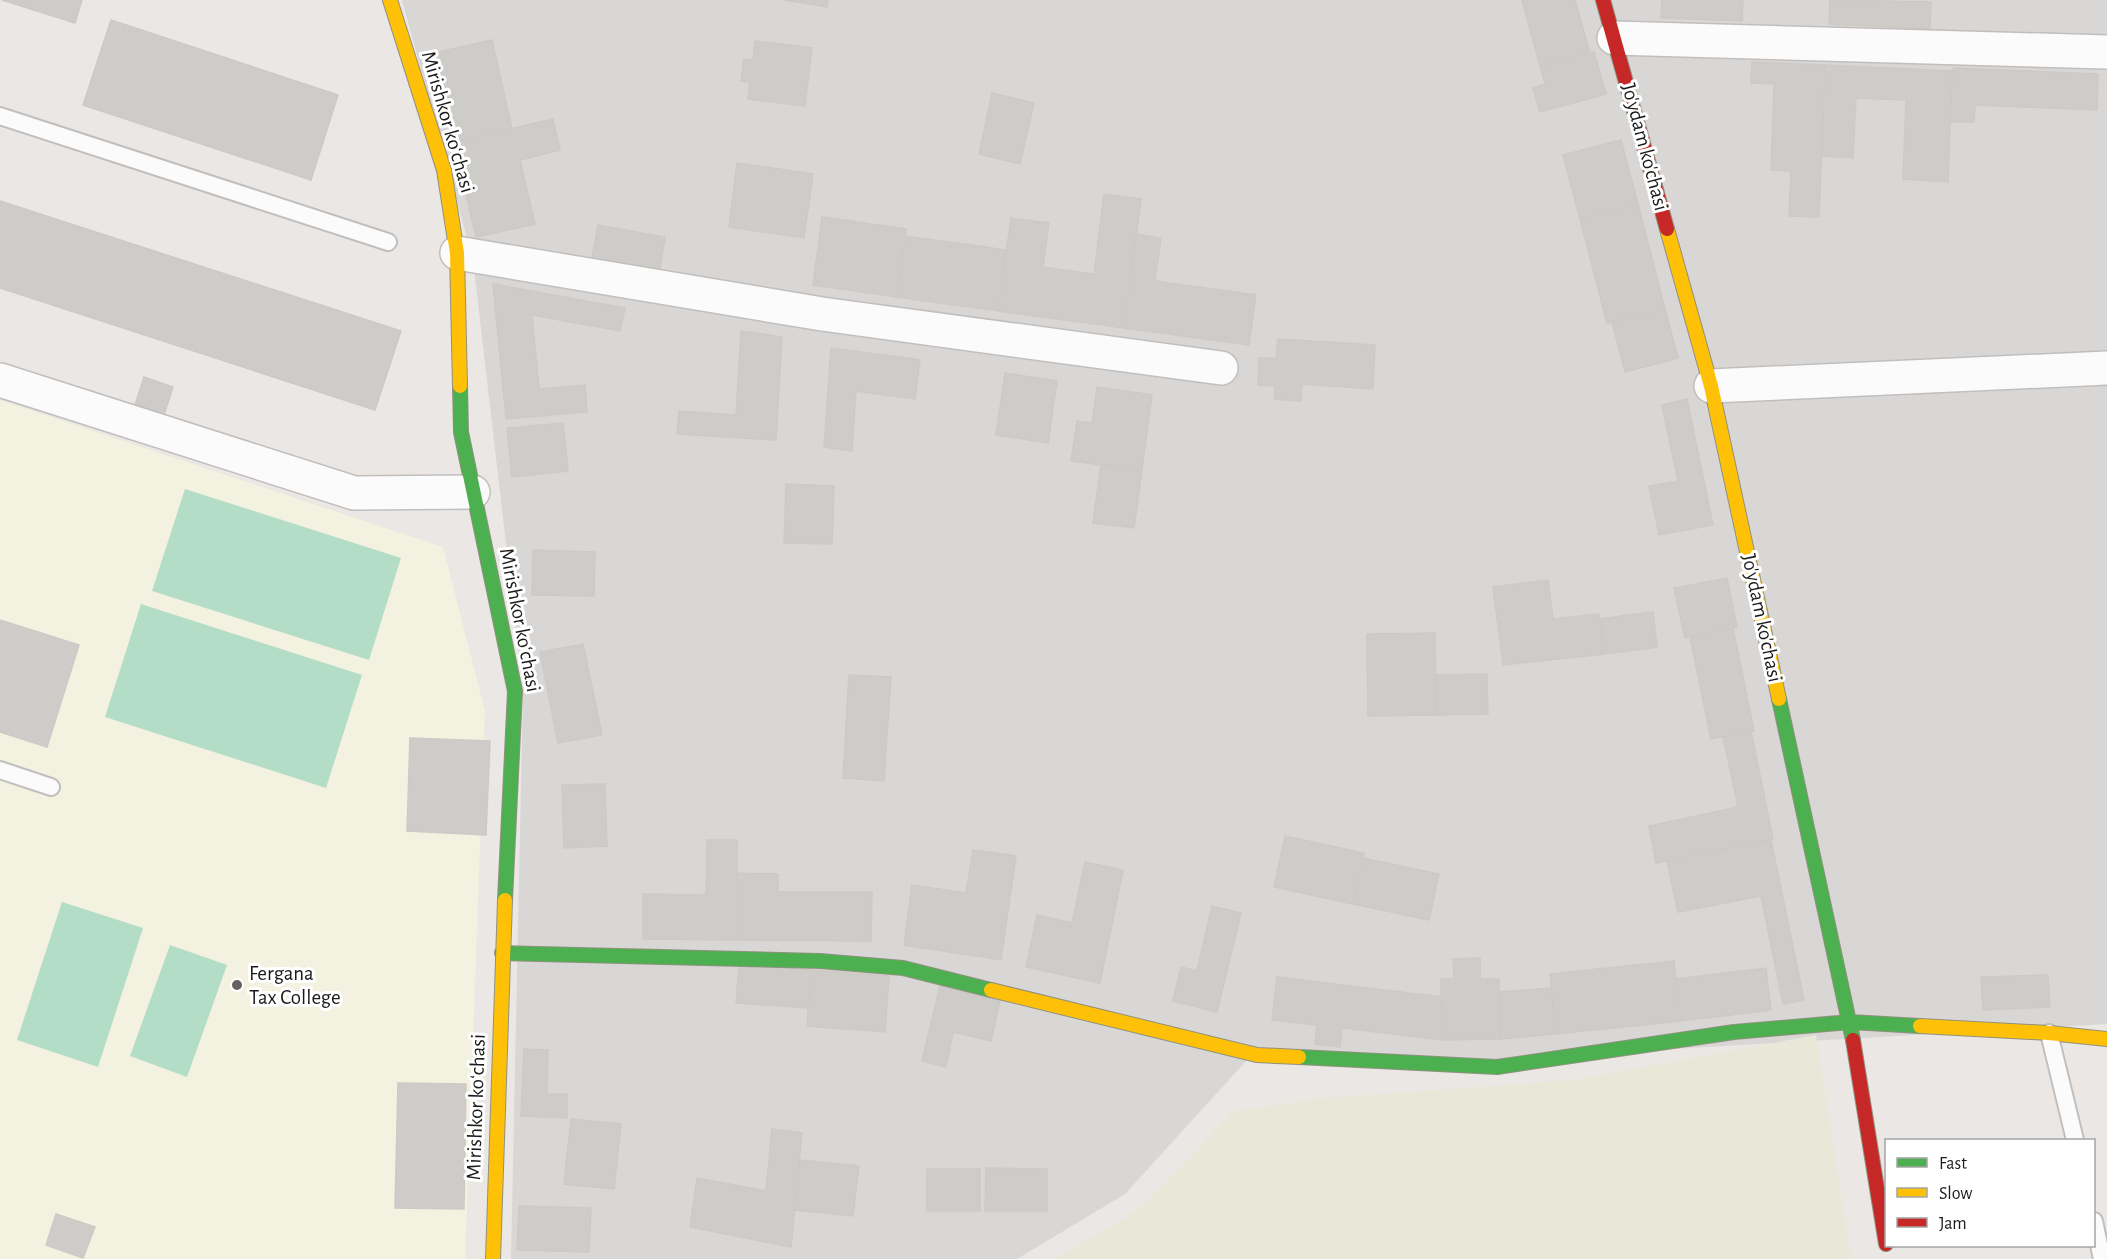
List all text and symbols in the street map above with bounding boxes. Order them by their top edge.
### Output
street label: Mirishkor koʻchasi [418,49,478,195]
street label: Jo'ydam ko'chasi [1618,81,1672,213]
street label: Mirishkor koʻchasi [496,546,544,694]
street label: Jo'ydam ko'chasi [1738,552,1786,684]
place label: Fergana Tax College [249,963,341,1008]
marker: Fergana Tax College [230,978,244,992]
street label: Mirishkor koʻchasi [463,1033,489,1181]
legend [1885,1139,2095,1247]
text: Fast [1939,1155,1967,1173]
text: Slow [1939,1185,1972,1203]
text: Jam [1939,1215,1967,1233]

